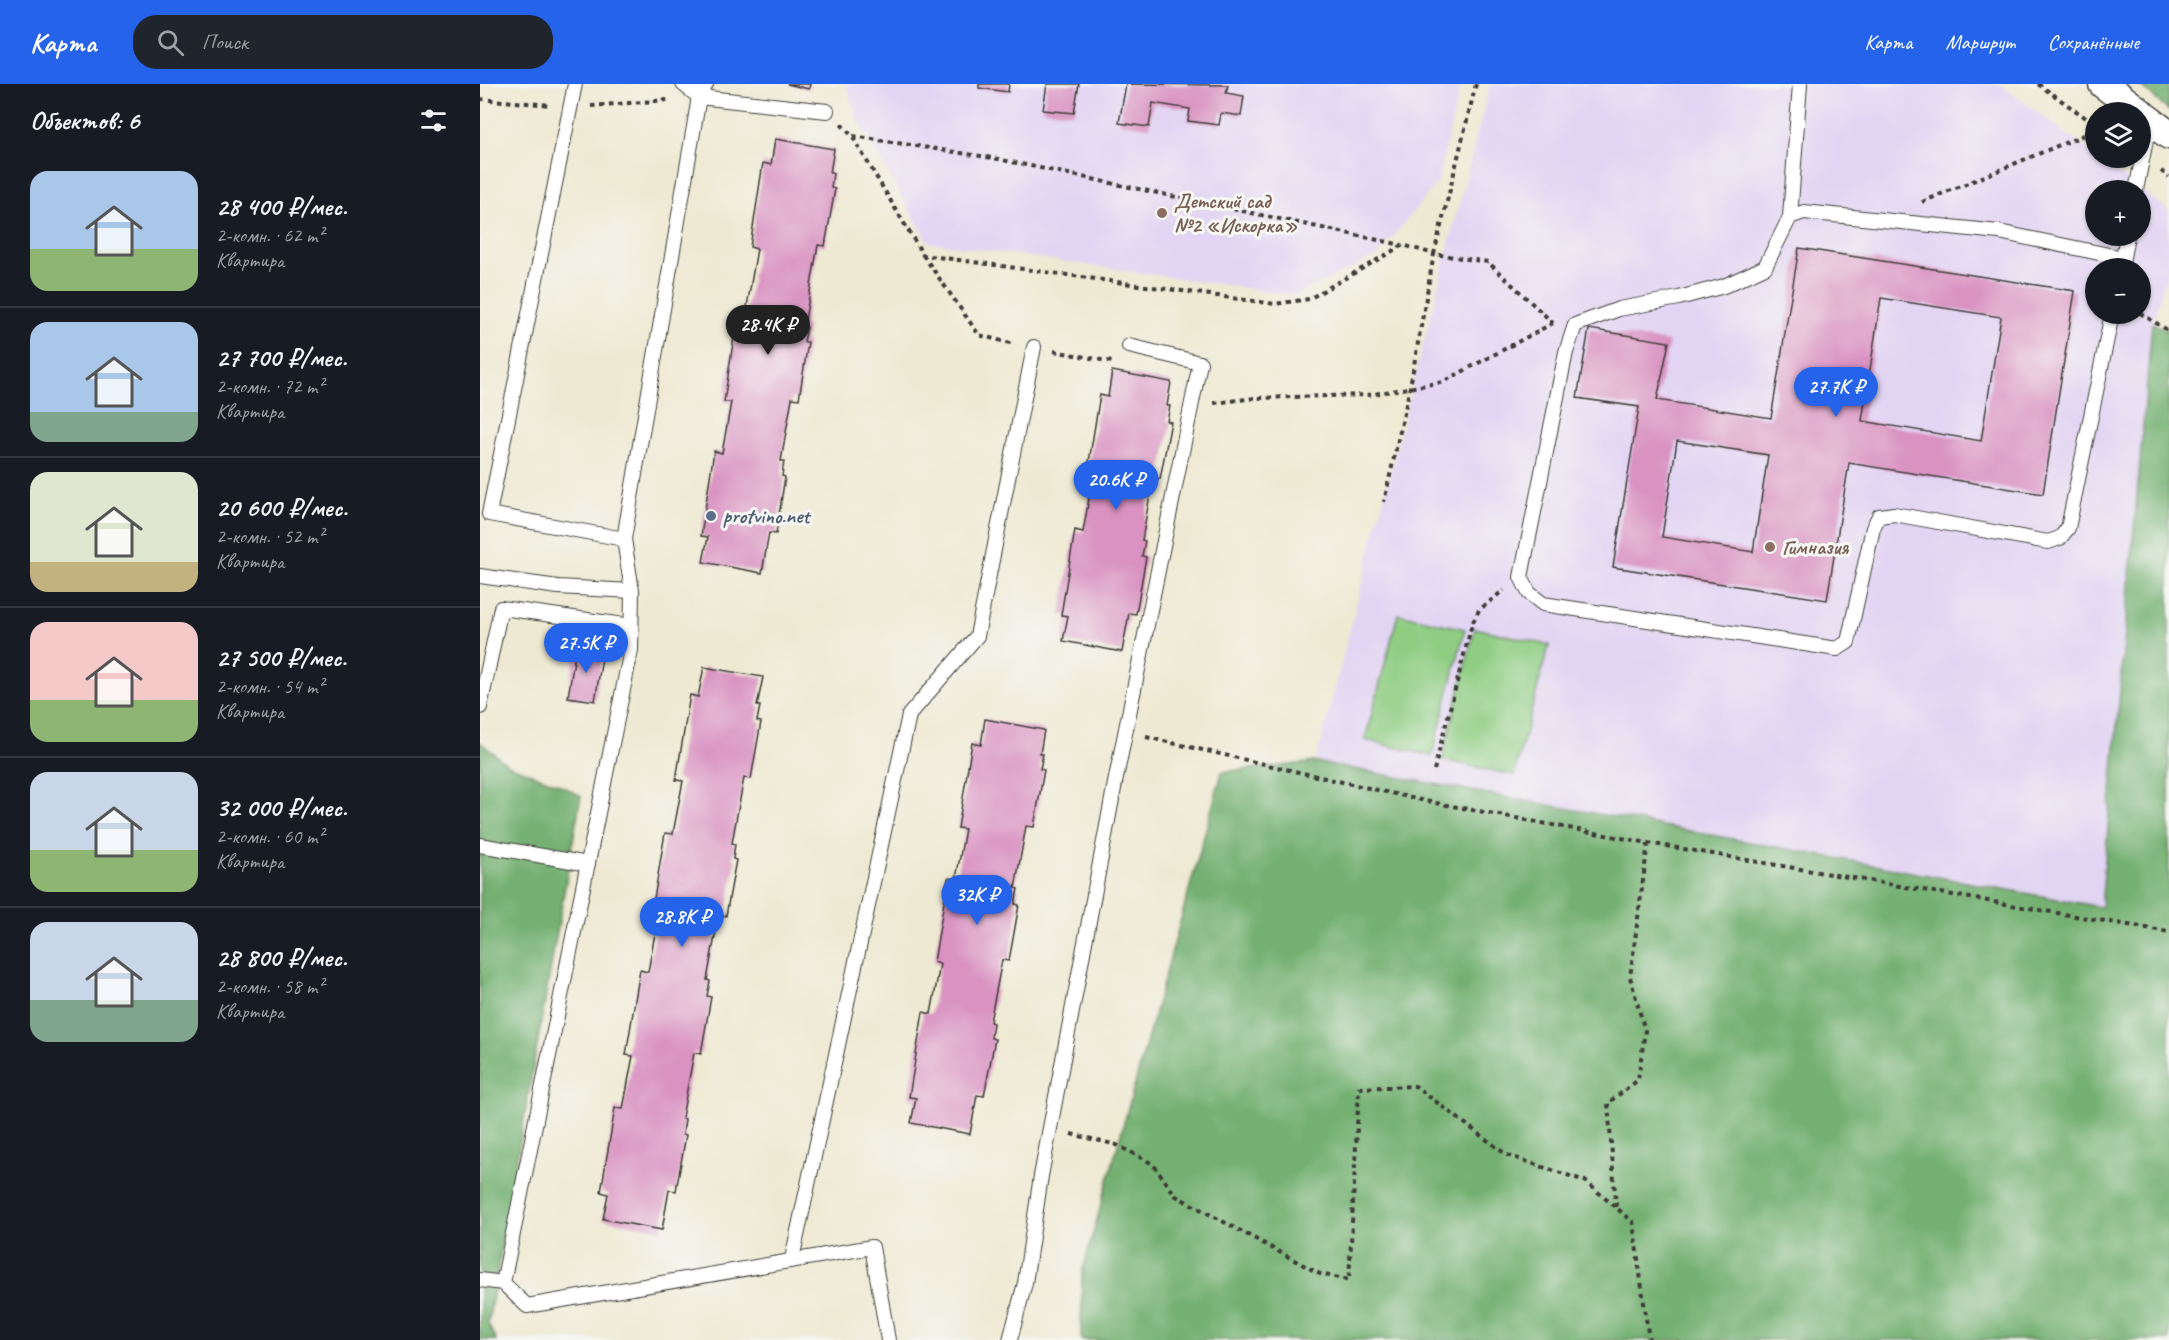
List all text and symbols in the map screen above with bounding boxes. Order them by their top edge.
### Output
search box [133,15,553,69]
text: Карта [30,25,97,60]
icon: search [154,26,187,59]
text: Поиск [202,28,248,56]
text: Карта [1864,29,1913,55]
text: Маршрут [1946,29,2015,55]
text: Сохранённые [2048,29,2139,55]
map controls [2085,102,2151,324]
button: layers [2085,102,2151,168]
text: Объектов: 6 [30,104,139,137]
icon: filters [417,104,450,137]
button: + [2085,180,2151,246]
place label: Детcкий сад №2 «Искорка» [1174,188,1298,238]
text: 28 400 ₽/мес. [216,190,347,223]
icon: home [78,195,150,267]
marker: Детcкий сад №2 «Искорка» [1155,206,1169,220]
text: 2-комн. · 62 m² [216,223,324,248]
text: Квартира [216,248,284,273]
button: − [2085,258,2151,324]
pin: 28.4K ₽ [713,305,823,356]
text: 28.4K ₽ [740,312,796,337]
text: 27 700 ₽/мес. [216,341,347,374]
icon: home [78,346,150,418]
pin: 27.7K ₽ [1781,367,1891,418]
text: 2-комн. · 72 m² [216,374,324,399]
text: 27.7K ₽ [1808,374,1864,399]
text: Квартира [216,399,284,424]
pin: 20.6K ₽ [1061,460,1171,511]
text: 20.6K ₽ [1088,467,1144,492]
text: 20 600 ₽/мес. [216,491,347,524]
icon: home [78,496,150,568]
place label: protvino.net [723,503,812,529]
marker: protvino.net [704,509,718,523]
text: 2-комн. · 52 m² [216,524,324,549]
place label: Гимназия [1782,534,1849,560]
marker: Гимназия [1763,540,1777,554]
text: Квартира [216,549,284,574]
pin: 27.5K ₽ [531,623,641,674]
text: 27.5K ₽ [558,630,614,655]
text: 27 500 ₽/мес. [216,641,346,674]
icon: home [78,646,150,718]
text: 2-комн. · 54 m² [216,674,324,699]
text: Квартира [216,699,284,724]
text: 32 000 ₽/мес. [216,791,347,824]
icon: home [78,796,150,868]
text: 2-комн. · 60 m² [216,824,324,849]
text: Квартира [216,849,284,874]
pin: 32K ₽ [935,875,1019,926]
text: 32K ₽ [955,882,999,907]
pin: 28.8K ₽ [627,897,737,948]
text: 28.8K ₽ [654,904,710,929]
text: 28 800 ₽/мес. [216,941,347,974]
icon: home [78,946,150,1018]
text: 2-комн. · 58 m² [216,974,324,999]
text: Квартира [216,999,284,1024]

